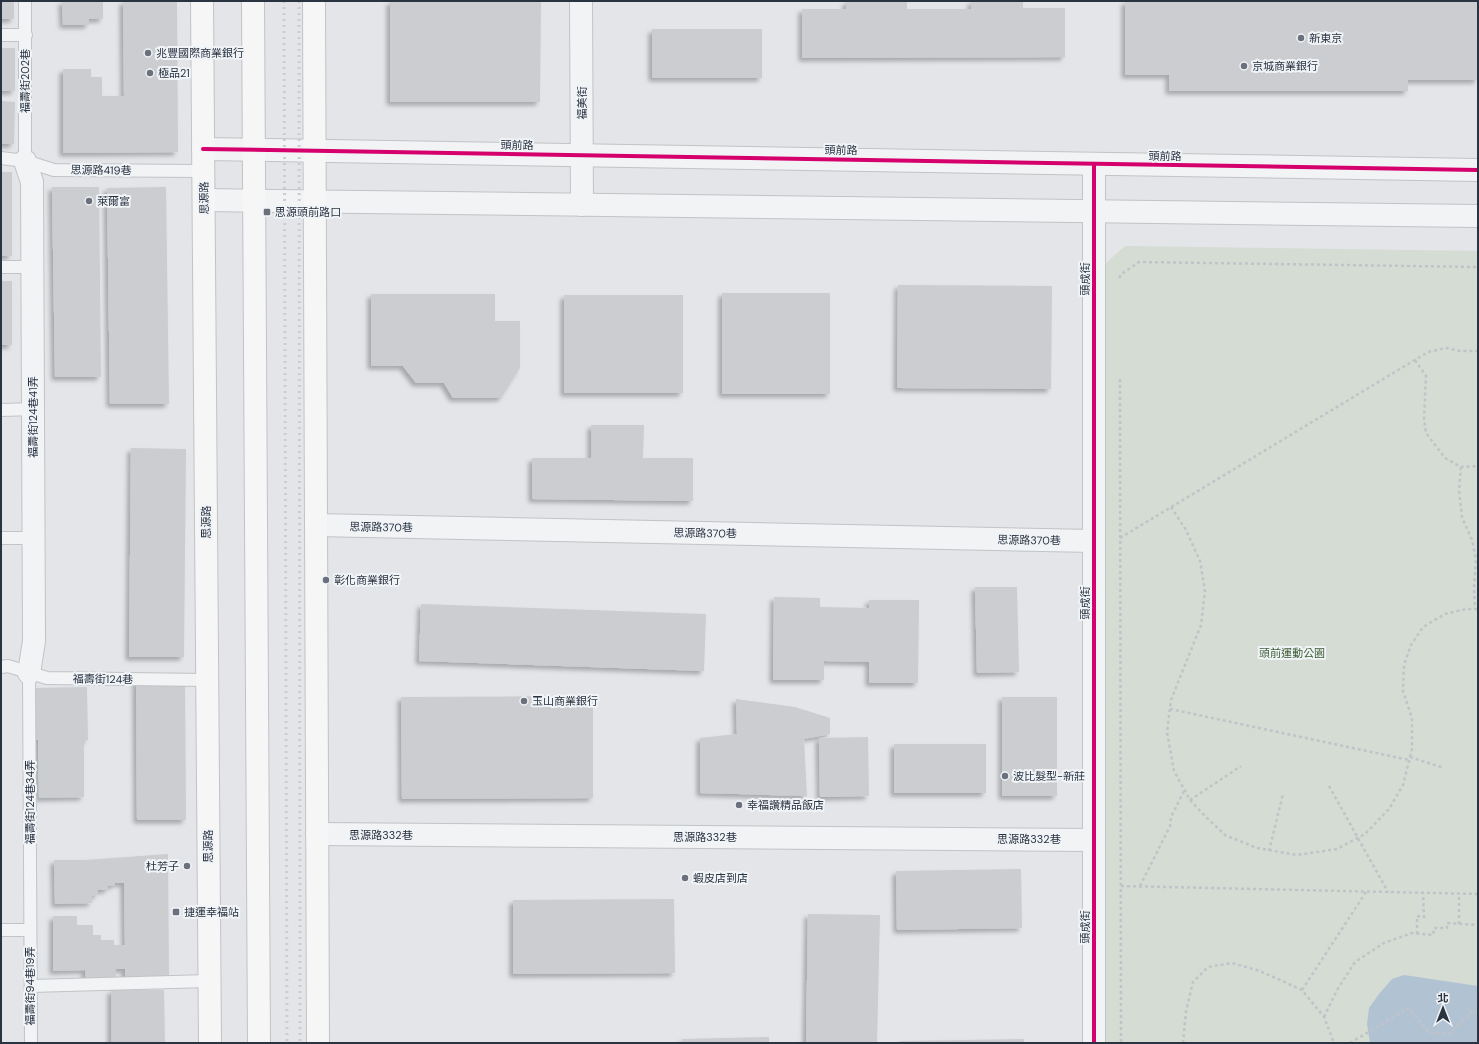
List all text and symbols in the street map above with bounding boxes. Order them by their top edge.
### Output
place label: 新東京 [1309,31,1342,45]
marker: 新東京 [1296,33,1306,43]
place label: 兆豐國際商業銀行 [156,46,244,60]
marker: 兆豐國際商業銀行 [143,48,153,58]
street label: 福壽街202巷 [18,49,32,113]
place label: 京城商業銀行 [1252,59,1318,73]
marker: 京城商業銀行 [1239,61,1249,71]
place label: 極品21 [158,66,190,80]
marker: 極品21 [145,68,155,78]
street label: 福美街 [575,87,589,120]
street label: 頭前路 [500,138,534,152]
street label: 頭前路 [824,143,858,157]
street label: 頭前路 [1148,149,1182,163]
street label: 思源路419巷 [70,162,132,178]
street label: 思源路 [197,181,211,215]
place label: 萊爾富 [97,194,130,208]
marker: 萊爾富 [84,196,94,206]
place label: 思源頭前路口 [275,205,341,219]
marker: 思源頭前路口 [262,207,272,217]
street label: 頭成街 [1078,263,1092,296]
street label: 福壽街124巷41弄 [26,376,40,458]
street label: 思源路 [199,506,213,539]
street label: 思源路370巷 [349,519,413,535]
street label: 思源路370巷 [673,525,737,541]
street label: 思源路370巷 [997,532,1061,548]
place label: 彰化商業銀行 [334,573,400,587]
marker: 彰化商業銀行 [321,575,331,585]
street label: 頭成街 [1078,587,1092,620]
park label: 頭前運動公園 [1259,646,1325,660]
street label: 福壽街124巷 [73,671,133,687]
place label: 玉山商業銀行 [532,694,598,708]
marker: 玉山商業銀行 [519,696,529,706]
street label: 福壽街124巷34弄 [23,760,37,844]
place label: 波比髮型-新莊 [1013,769,1085,783]
marker: 波比髮型-新莊 [1000,771,1010,781]
place label: 幸福讚精品飯店 [747,798,824,812]
marker: 幸福讚精品飯店 [734,800,744,810]
street label: 思源路332巷 [349,828,413,842]
street label: 思源路 [201,830,215,863]
street label: 思源路332巷 [673,830,737,844]
street label: 思源路332巷 [997,832,1061,846]
place label: 杜芳子 [146,859,179,873]
marker: 杜芳子 [182,861,192,871]
place label: 蝦皮店到店 [693,871,748,885]
marker: 蝦皮店到店 [680,873,690,883]
place label: 捷運幸福站 [184,905,239,919]
marker: 捷運幸福站 [171,907,181,917]
street label: 頭成街 [1078,911,1092,944]
street label: 福壽街94巷19弄 [23,947,37,1025]
north arrow [1423,988,1463,1028]
text: 北 [1438,991,1449,1005]

